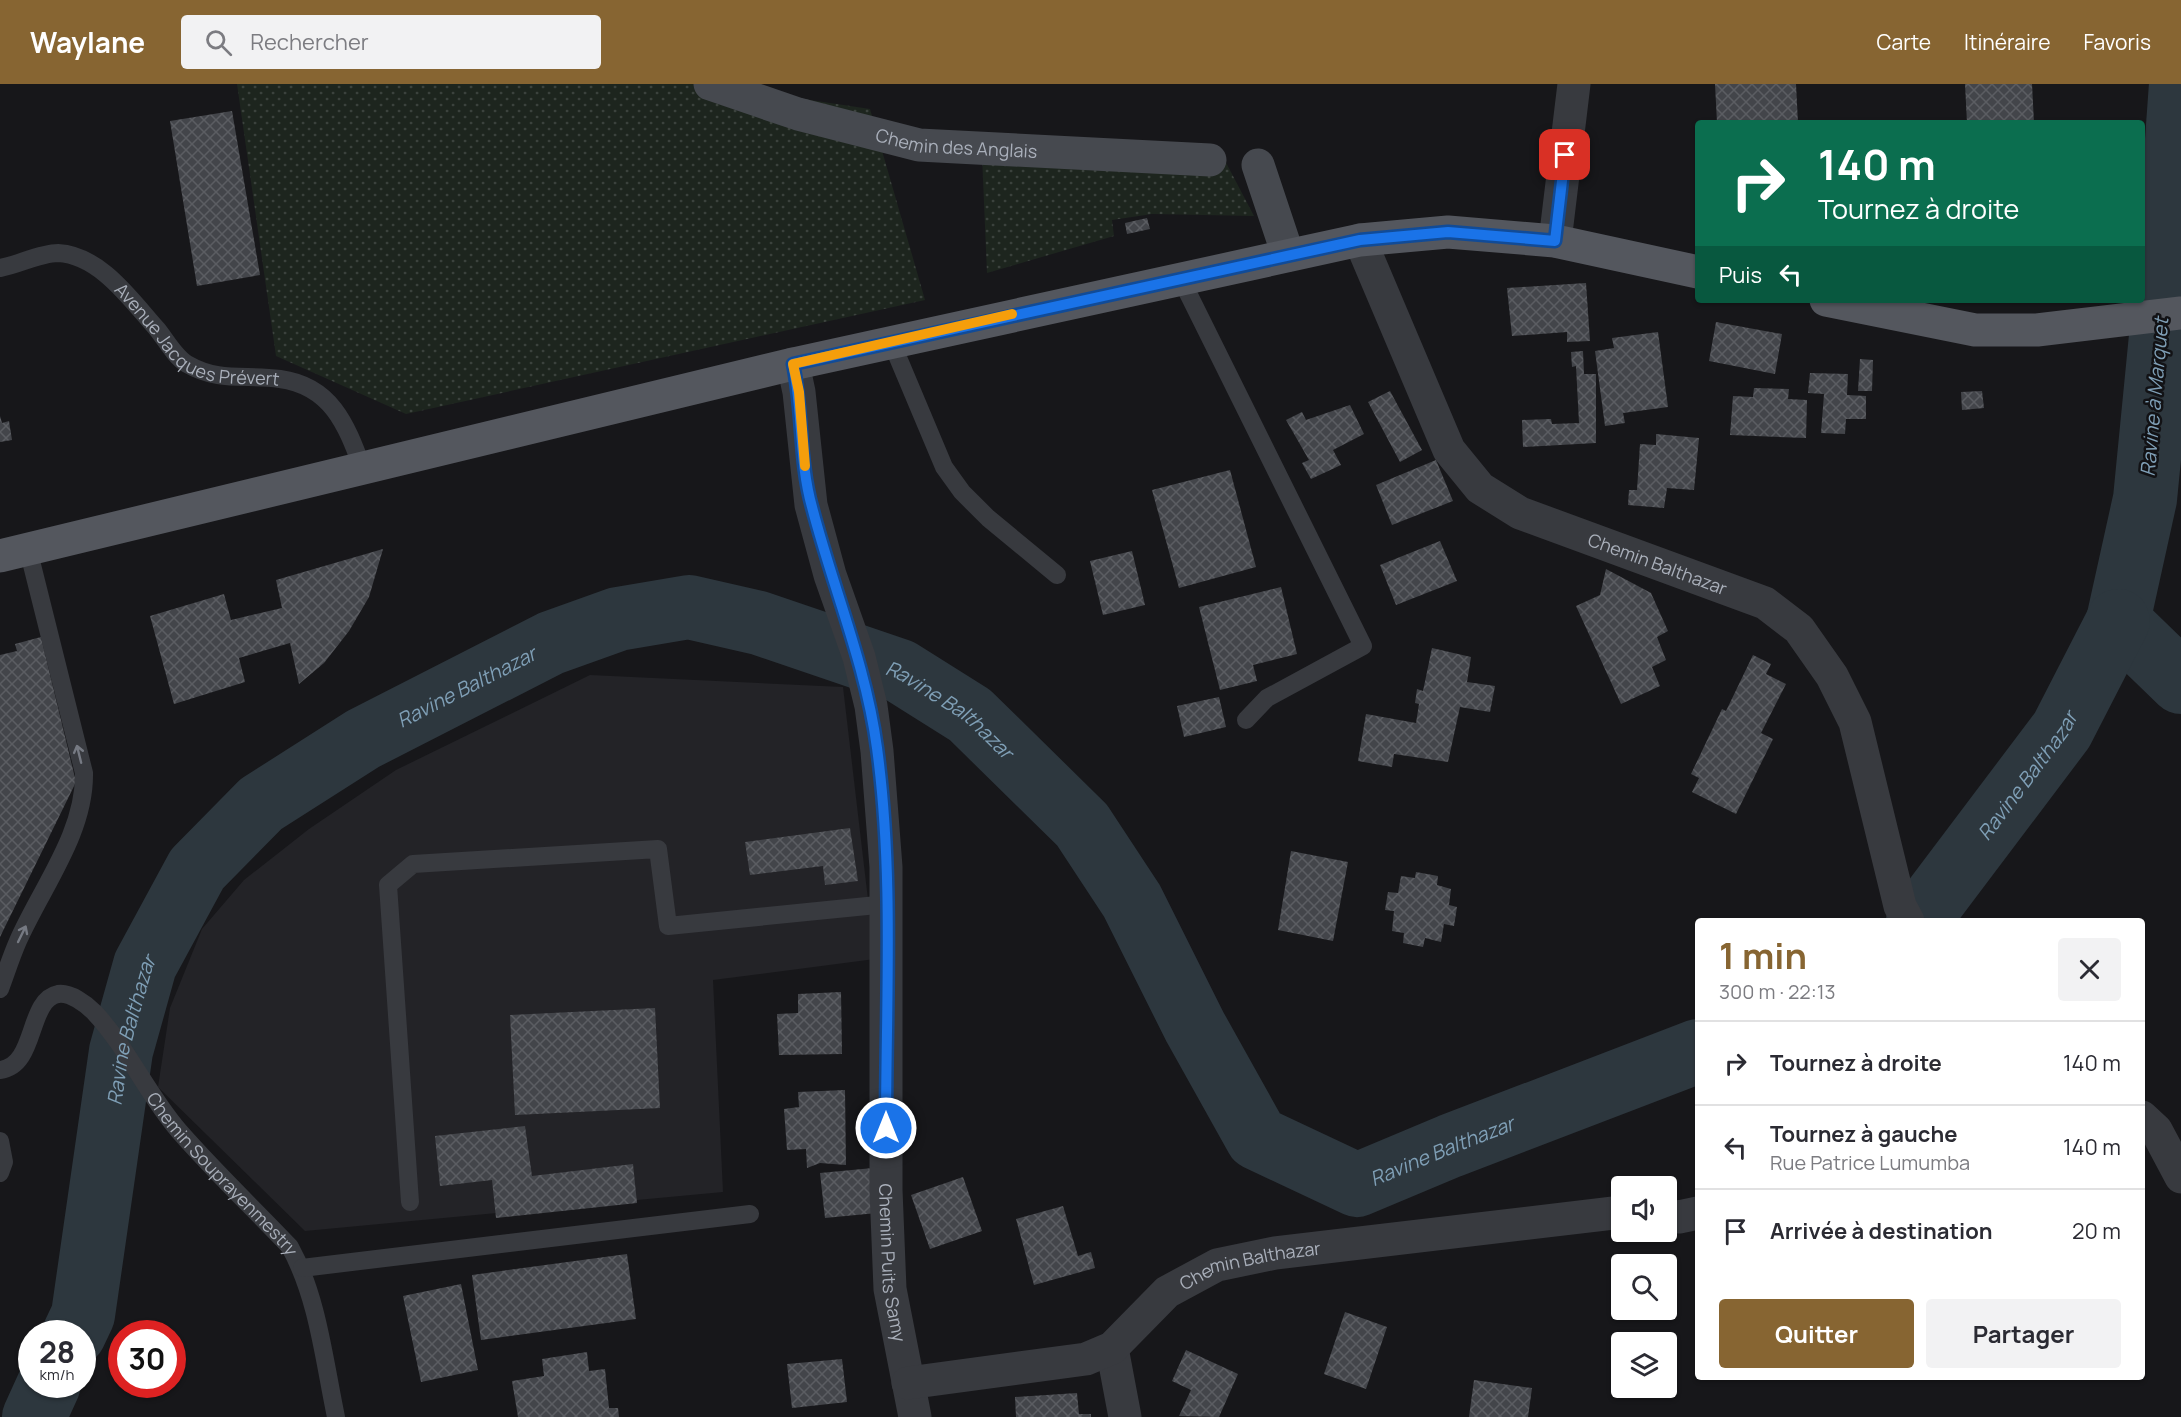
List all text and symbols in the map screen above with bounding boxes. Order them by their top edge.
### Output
search box [181,15,601,69]
text: Waylane [30,23,145,61]
icon: search [202,26,235,59]
text: Rechercher [250,27,369,57]
text: Carte [1877,28,1931,56]
text: Itinéraire [1964,28,2050,56]
text: Favoris [2083,28,2151,56]
street label: Chemin des Anglais [873,122,1038,163]
pin [1539,129,1590,180]
text: 140 m [1818,135,1936,193]
icon: arrive [1548,138,1581,171]
icon: right [1719,144,1797,222]
text: Tournez à droite [1818,190,2019,227]
icon: left [1774,258,1807,291]
text: Puis [1719,260,1762,290]
street label: Avenue Jacques Prévert [110,277,281,391]
water label: Ravine à Marquet [2134,314,2175,478]
street label: Chemin Balthazar [1585,527,1731,600]
water label: Ravine Balthazar [392,638,543,733]
water label: Ravine Balthazar [882,654,1022,766]
water label: Ravine Balthazar [1971,704,2084,845]
one-way arrow [72,744,84,763]
one-way arrow [16,926,28,944]
text: 1 min [1719,931,1807,980]
button: close [2058,938,2121,1001]
water label: Ravine Balthazar [100,948,163,1107]
text: 300 m · 22:13 [1719,978,1836,1005]
icon: right [1719,1047,1752,1080]
text: Tournez à droite [1770,1048,1942,1078]
text: 140 m [2063,1048,2121,1078]
street label: Chemin Souprayenmestry [142,1087,305,1260]
position arrow [854,1096,918,1160]
water label: Ravine Balthazar [1365,1108,1520,1192]
text: Tournez à gauche [1770,1119,1957,1149]
icon: left [1719,1131,1752,1164]
text: 140 m [2063,1132,2121,1162]
text: Rue Patrice Lumumba [1770,1149,1970,1176]
map controls [1611,1176,1677,1398]
button: sound [1611,1176,1677,1242]
street label: Chemin Puits Samy [874,1183,912,1344]
icon: arrive [1719,1215,1752,1248]
text: Arrivée à destination [1770,1216,1993,1246]
text: 20 m [2072,1216,2121,1246]
street label: Chemin Balthazar [1175,1236,1322,1295]
button: search [1611,1254,1677,1320]
button: Quitter [1719,1299,1914,1368]
button: Partager [1926,1299,2121,1368]
speed limit sign: 30 [108,1320,186,1398]
text: 28 [39,1331,75,1372]
button: layers [1611,1332,1677,1398]
text: km/h [40,1364,74,1385]

